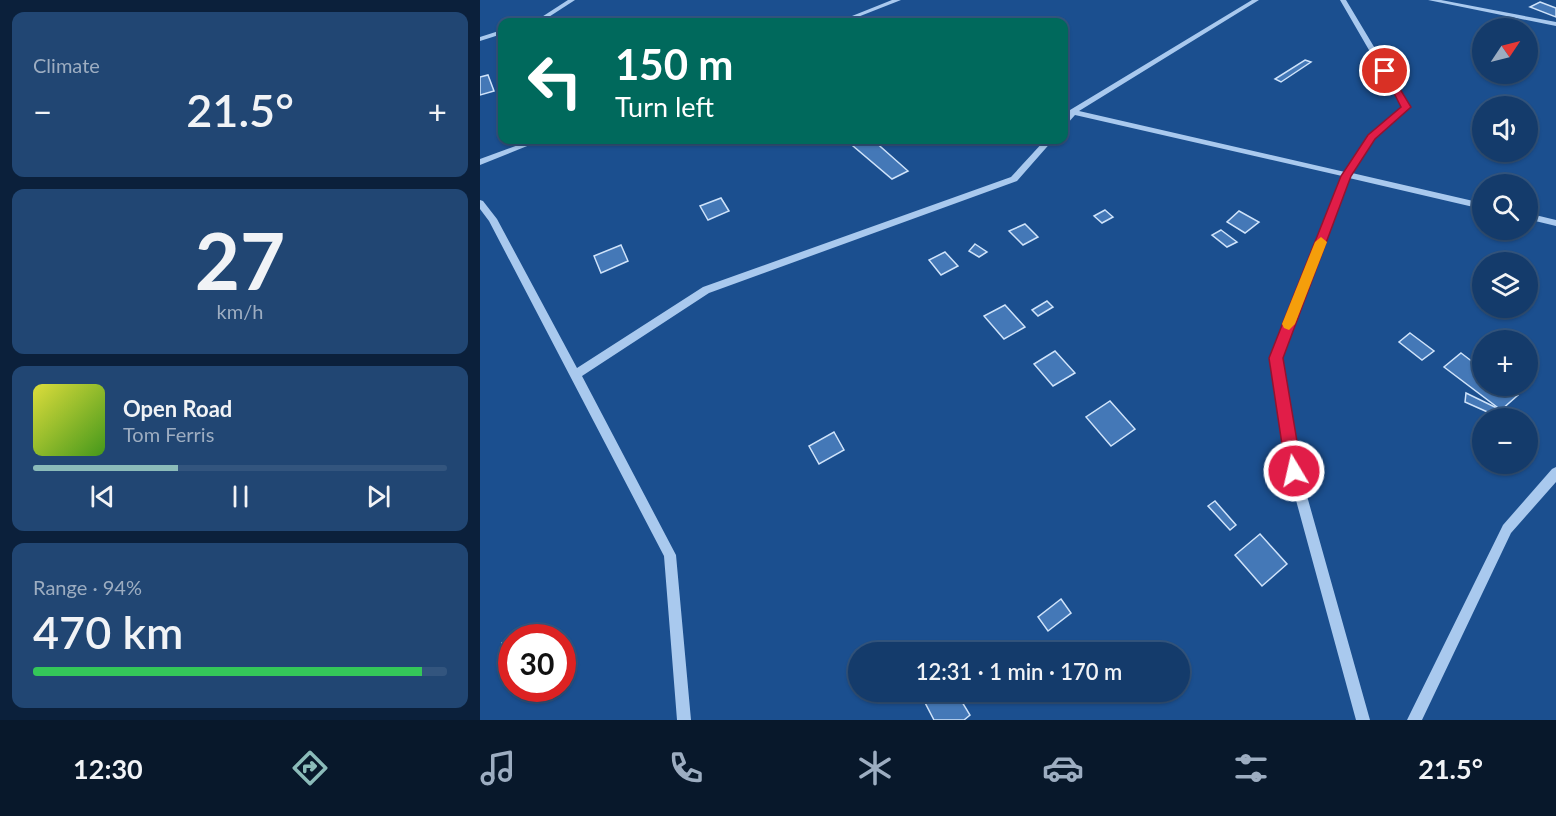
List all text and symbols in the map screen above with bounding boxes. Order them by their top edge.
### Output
north arrow [1472,18,1538,84]
map controls [1472,18,1538,474]
text: 150 m [615,39,733,89]
icon: left [516,42,594,120]
pin [1359,45,1410,96]
text: Climate [33,53,100,77]
icon: arrive [1368,54,1401,87]
text: 21.5° [186,83,294,137]
text: Turn left [615,90,714,123]
text: − [33,91,52,131]
text: + [428,91,447,131]
button: sound [1472,96,1538,162]
button: search [1472,174,1538,240]
text: 27 [195,213,285,307]
button: layers [1472,252,1538,318]
text: km/h [217,299,263,323]
button: + [1472,330,1538,396]
text: Open Road [123,395,232,422]
button: − [1472,408,1538,474]
text: Tom Ferris [123,422,214,446]
position arrow [1262,439,1326,503]
icon: previous [86,480,119,513]
icon: pause [224,480,257,513]
icon: next [362,480,395,513]
text: Range · 94% [33,575,142,599]
text: 470 km [33,605,183,659]
speed limit sign: 30 [498,624,576,702]
text: 12:31 · 1 min · 170 m [916,658,1122,685]
icon: directions [289,747,331,789]
icon: music [477,747,519,789]
icon: phone [665,747,707,789]
icon: climate [854,747,896,789]
icon: car [1042,747,1084,789]
icon: filters [1230,747,1272,789]
text: 12:30 [73,752,143,785]
text: 21.5° [1418,752,1483,785]

